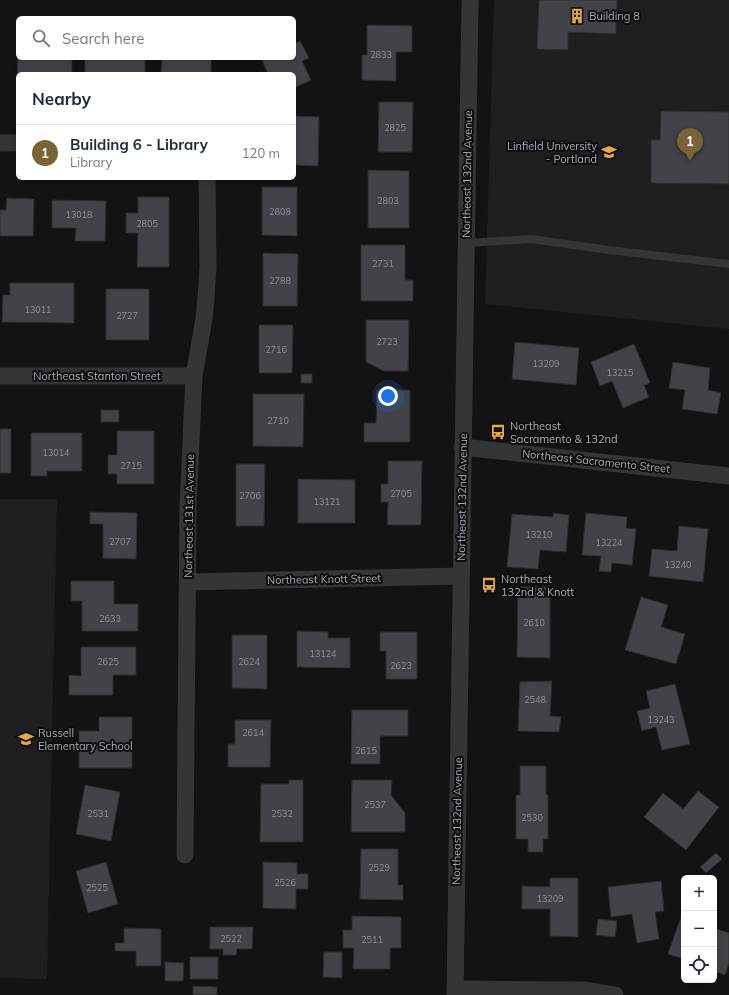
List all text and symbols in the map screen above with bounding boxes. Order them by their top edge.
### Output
building icon: Building 8 [568,7,586,25]
place label: Building 8 [589,9,640,23]
search box [16,16,296,60]
icon: search [30,27,52,49]
text: Search here [62,29,144,48]
house number: 2833 [370,49,392,60]
text: Nearby [32,88,91,109]
street label: Northeast 132nd Avenue [459,110,475,238]
house number: 2825 [384,122,406,133]
pin: 1 [677,128,703,161]
text: Building 6 - Library [70,135,208,154]
place label: Linfield University - Portland [507,139,597,166]
school or university icon: Linfield University - Portland [600,143,618,161]
text: 1 [41,145,49,161]
text: 120 m [242,145,280,161]
text: Library [70,154,112,170]
house number: 2803 [377,195,399,206]
house number: 2808 [269,206,291,217]
house number: 13018 [65,209,93,220]
house number: 2805 [136,218,158,229]
house number: 2731 [372,258,394,269]
house number: 2788 [269,275,291,286]
house number: 13011 [24,304,52,315]
house number: 2727 [116,310,138,321]
house number: 2723 [376,336,398,347]
house number: 2716 [265,344,287,355]
house number: 13209 [532,358,560,369]
house number: 13215 [606,367,634,378]
street label: Northeast Stanton Street [33,369,161,383]
your location [378,386,398,406]
house number: 2710 [267,415,289,426]
place label: Northeast Sacramento & 132nd [510,419,618,446]
bus stop icon: Northeast Sacramento & 132nd [489,423,507,441]
street label: Northeast 132nd Avenue [454,433,470,561]
street label: Northeast Sacramento Street [521,446,671,476]
house number: 13014 [42,447,70,458]
street label: Northeast 131st Avenue [181,454,197,578]
house number: 2715 [120,460,142,471]
house number: 2705 [390,488,412,499]
house number: 2706 [239,490,261,501]
house number: 13121 [313,496,341,507]
house number: 13210 [525,529,553,540]
house number: 2707 [109,536,131,547]
house number: 13224 [595,537,623,548]
house number: 13240 [664,559,692,570]
street label: Northeast Knott Street [267,571,381,587]
place label: Northeast 132nd & Knott [501,572,574,599]
bus stop icon: Northeast 132nd & Knott [480,576,498,594]
house number: 2633 [99,613,121,624]
house number: 2610 [523,617,545,628]
house number: 13124 [309,648,337,659]
house number: 2625 [97,656,119,667]
house number: 2624 [238,656,260,667]
house number: 2623 [390,660,412,671]
house number: 2548 [524,694,546,705]
house number: 13243 [647,714,675,725]
place label: Russell Elementary School [38,726,133,753]
house number: 2614 [242,727,264,738]
school or university icon: Russell Elementary School [17,730,35,748]
house number: 2615 [355,745,377,756]
street label: Northeast 132nd Avenue [449,757,465,885]
house number: 2537 [364,799,386,810]
house number: 2531 [87,808,109,819]
house number: 2532 [271,808,293,819]
house number: 2530 [521,812,543,823]
house number: 2529 [368,862,390,873]
map controls [681,875,717,983]
button: + [681,875,717,911]
house number: 2526 [274,877,296,888]
house number: 2525 [86,882,108,893]
house number: 13209 [536,893,564,904]
button: − [681,911,717,947]
house number: 2522 [220,933,242,944]
house number: 2511 [361,934,383,945]
button: locate [681,947,717,983]

